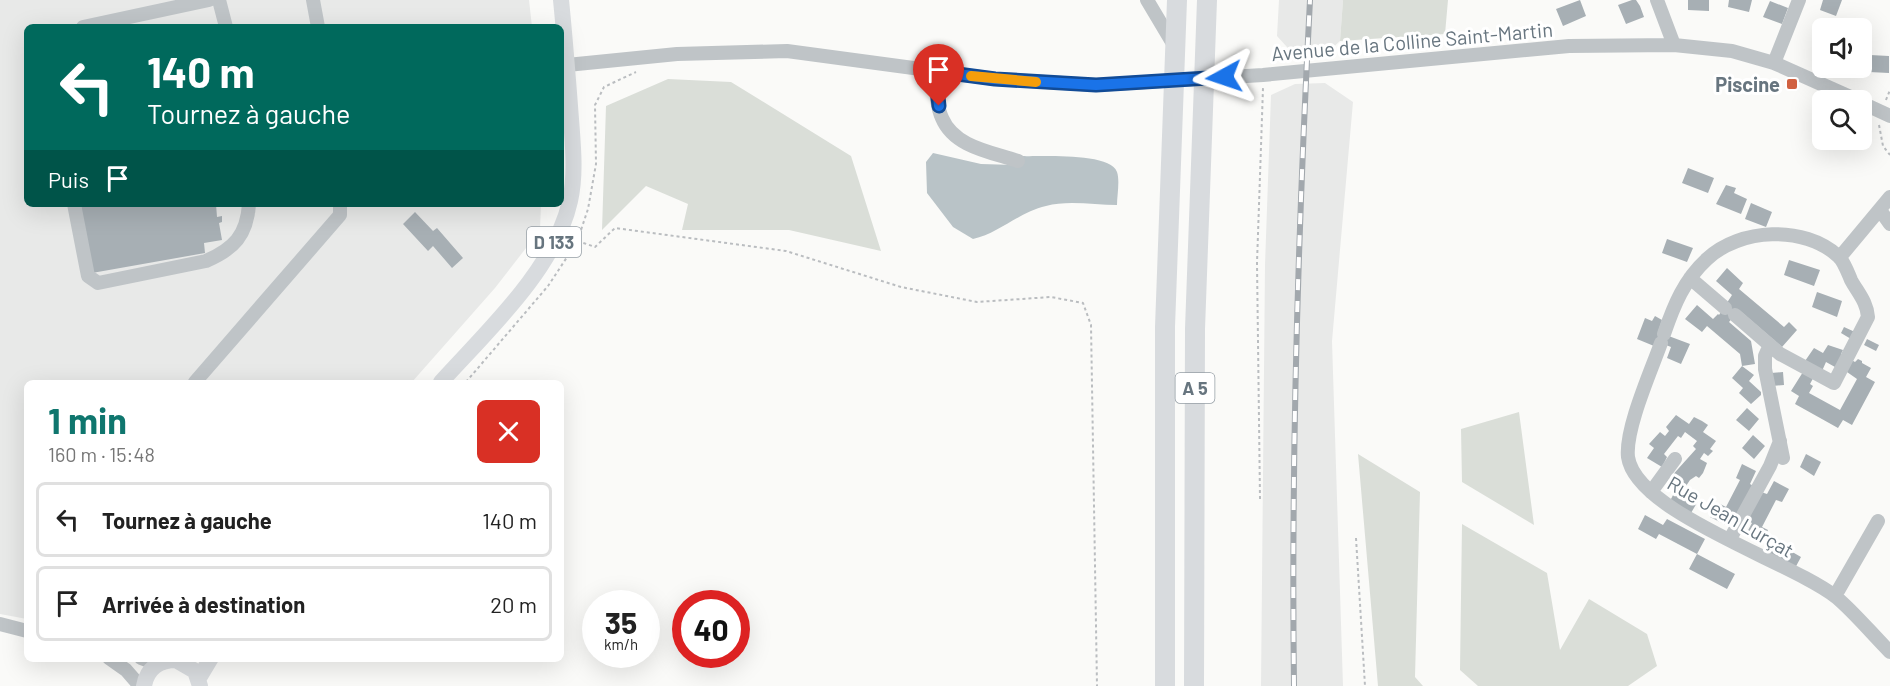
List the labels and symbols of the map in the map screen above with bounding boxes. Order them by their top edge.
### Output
street label: Avenue de la Colline Saint-Martin [1270,17,1554,65]
pin [913,44,964,106]
position arrow [1192,45,1256,109]
place label: Piscine [1715,72,1780,96]
marker: Piscine [1785,77,1799,91]
road number: D 133 [527,227,581,257]
road number: A 5 [1176,373,1214,403]
street label: Rue Jean Lurçat [1664,470,1798,562]
speed limit sign: 40 [672,590,750,668]

